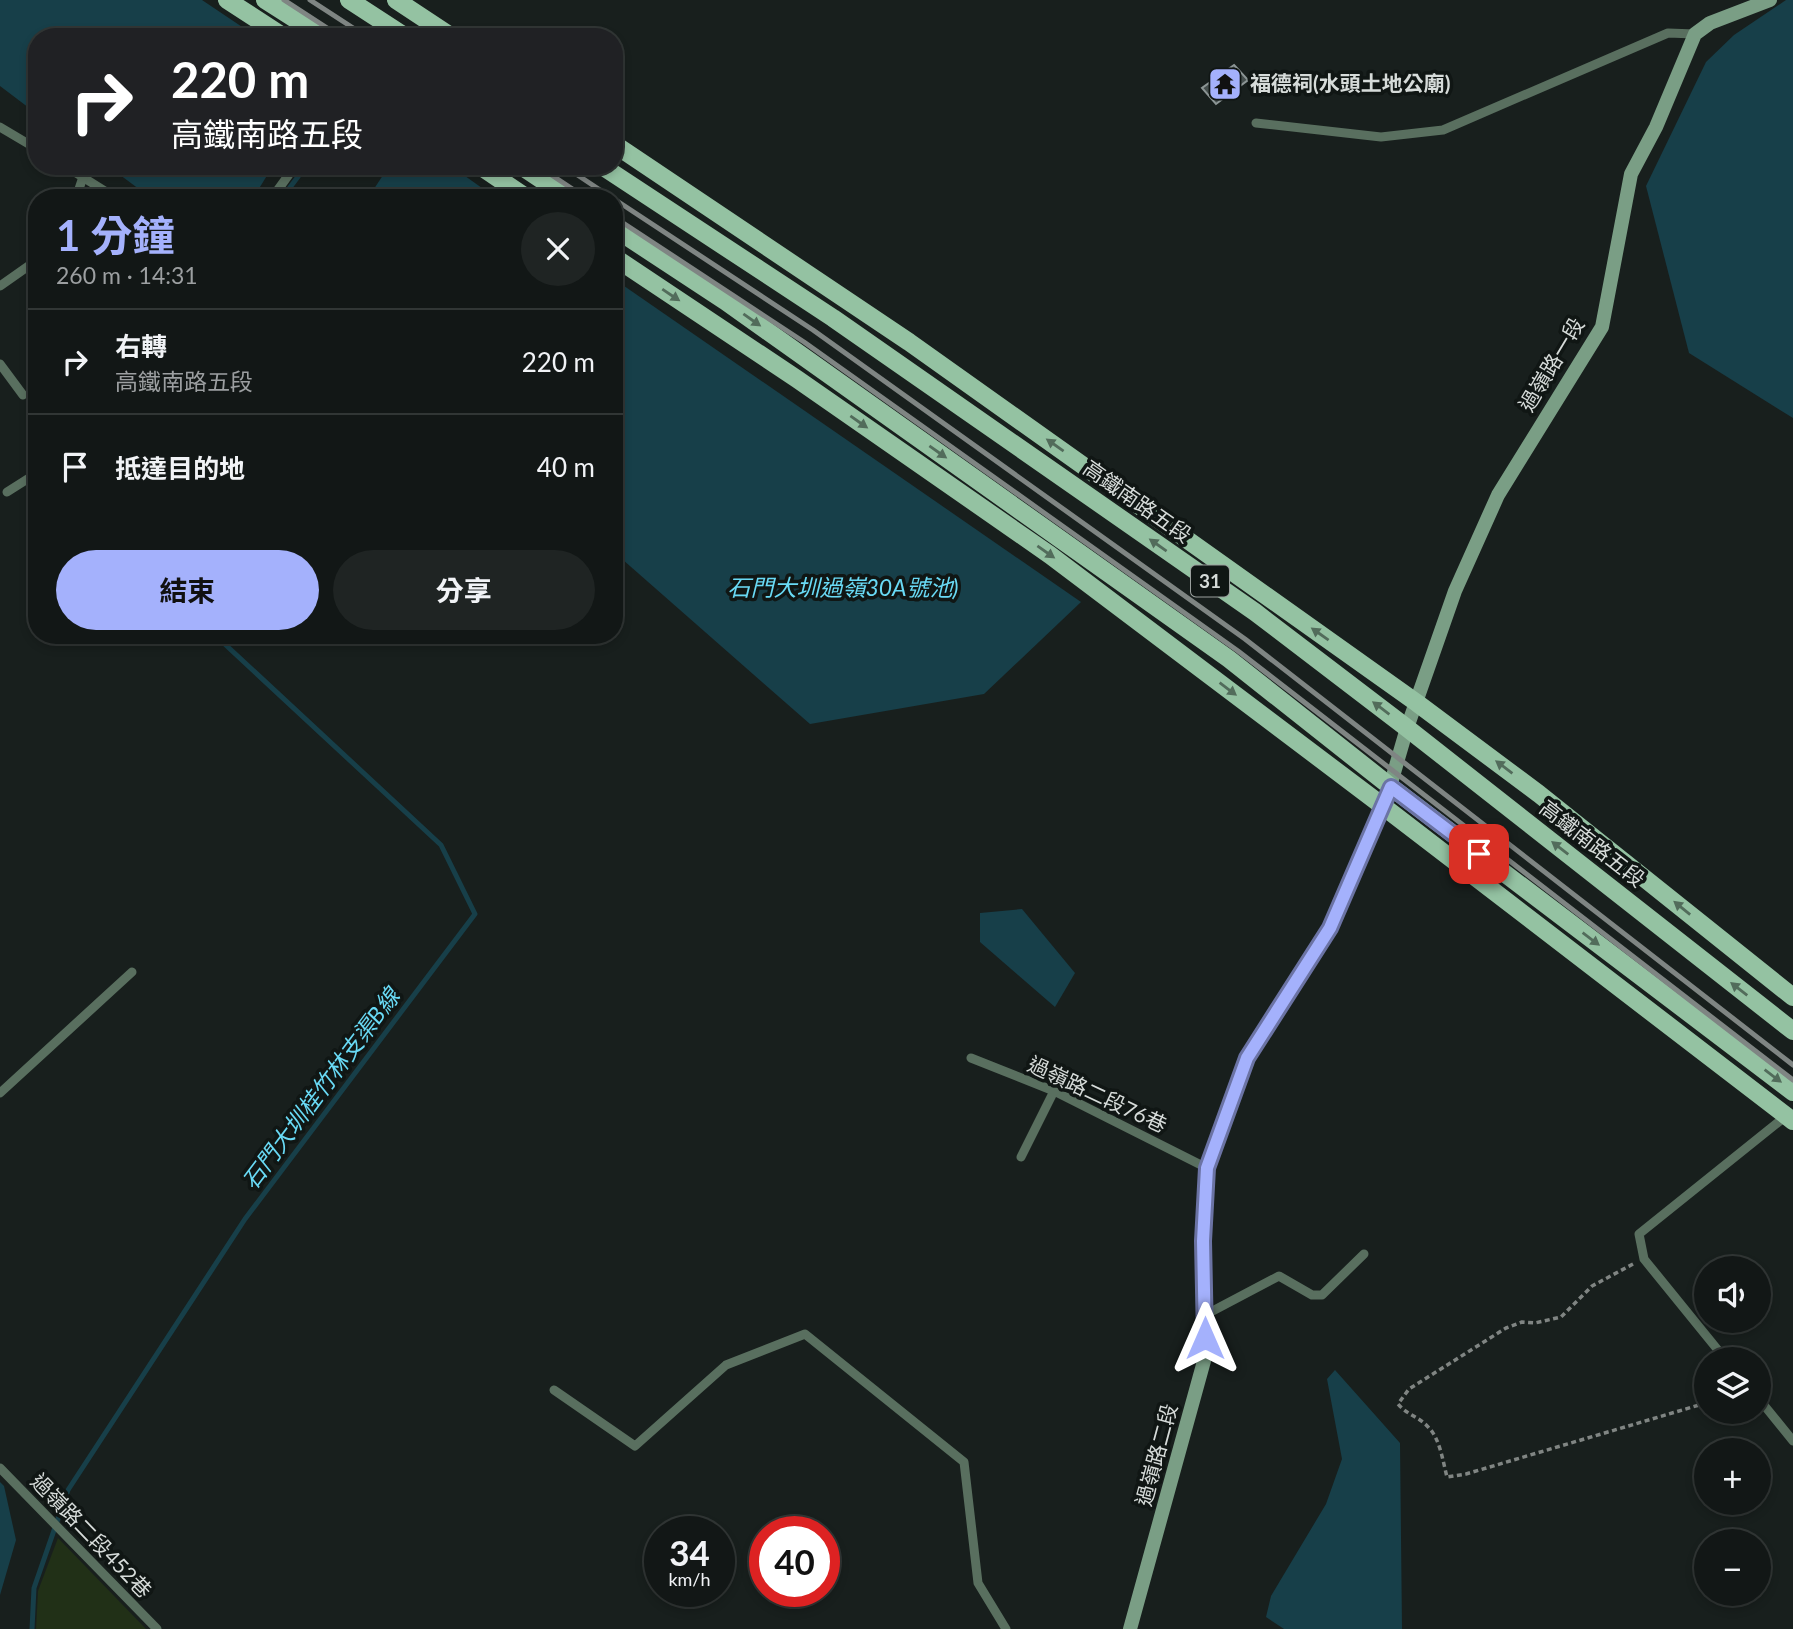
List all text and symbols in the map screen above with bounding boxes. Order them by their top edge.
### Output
text: 220 m [171,50,309,108]
icon: right [56,56,147,147]
temple icon: 福德祠(水頭土地公廟) [1206,65,1244,103]
place label: 福德祠(水頭土地公廟) [1250,70,1451,95]
text: 高鐵南路五段 [171,114,363,153]
text: 1 分鐘 [56,210,175,260]
button: close [521,212,595,286]
text: 260 m · 14:31 [56,261,198,289]
one-way arrow [661,288,681,301]
one-way arrow [743,313,761,327]
street label: 過嶺路一段 [1513,313,1588,416]
text: 右轉 [115,330,167,362]
icon: right [56,343,94,381]
text: 220 m [522,346,595,378]
text: 高鐵南路五段 [115,367,253,395]
one-way arrow [850,415,868,429]
one-way arrow [1046,438,1064,452]
one-way arrow [929,445,947,459]
icon: arrive [56,448,94,486]
text: 40 m [537,451,595,483]
text: 抵達目的地 [115,452,245,484]
street label: 高鐵南路五段 [1079,454,1197,547]
one-way arrow [1149,538,1167,552]
one-way arrow [1037,545,1055,559]
button: 結束 [56,550,319,630]
button: 分享 [333,550,595,630]
road number: 31 [1191,566,1229,596]
water label: 石門大圳過嶺30A號池) [727,573,959,601]
one-way arrow [1311,627,1329,641]
one-way arrow [1218,682,1237,696]
one-way arrow [1372,702,1390,716]
one-way arrow [1495,761,1513,775]
street label: 高鐵南路五段 [1536,794,1650,891]
pin [1449,824,1509,884]
icon: arrive [1460,835,1498,873]
one-way arrow [1552,841,1570,856]
one-way arrow [1674,901,1692,916]
one-way arrow [1582,932,1600,947]
water label: 石門大圳桂竹林支渠B線 [236,980,407,1194]
one-way arrow [1731,981,1749,996]
street label: 過嶺路二段76巷 [1024,1051,1171,1137]
one-way arrow [1764,1069,1782,1083]
map controls [1694,1256,1771,1606]
button: sound [1694,1256,1771,1333]
position arrow [1168,1301,1242,1375]
button: layers [1694,1347,1771,1424]
street label: 過嶺路二段 [1130,1401,1181,1509]
button: + [1694,1438,1771,1515]
street label: 過嶺路二段452巷 [27,1468,158,1602]
speed limit sign: 40 [749,1516,840,1607]
button: − [1694,1529,1771,1606]
text: 34 [669,1531,710,1573]
text: km/h [668,1568,711,1590]

